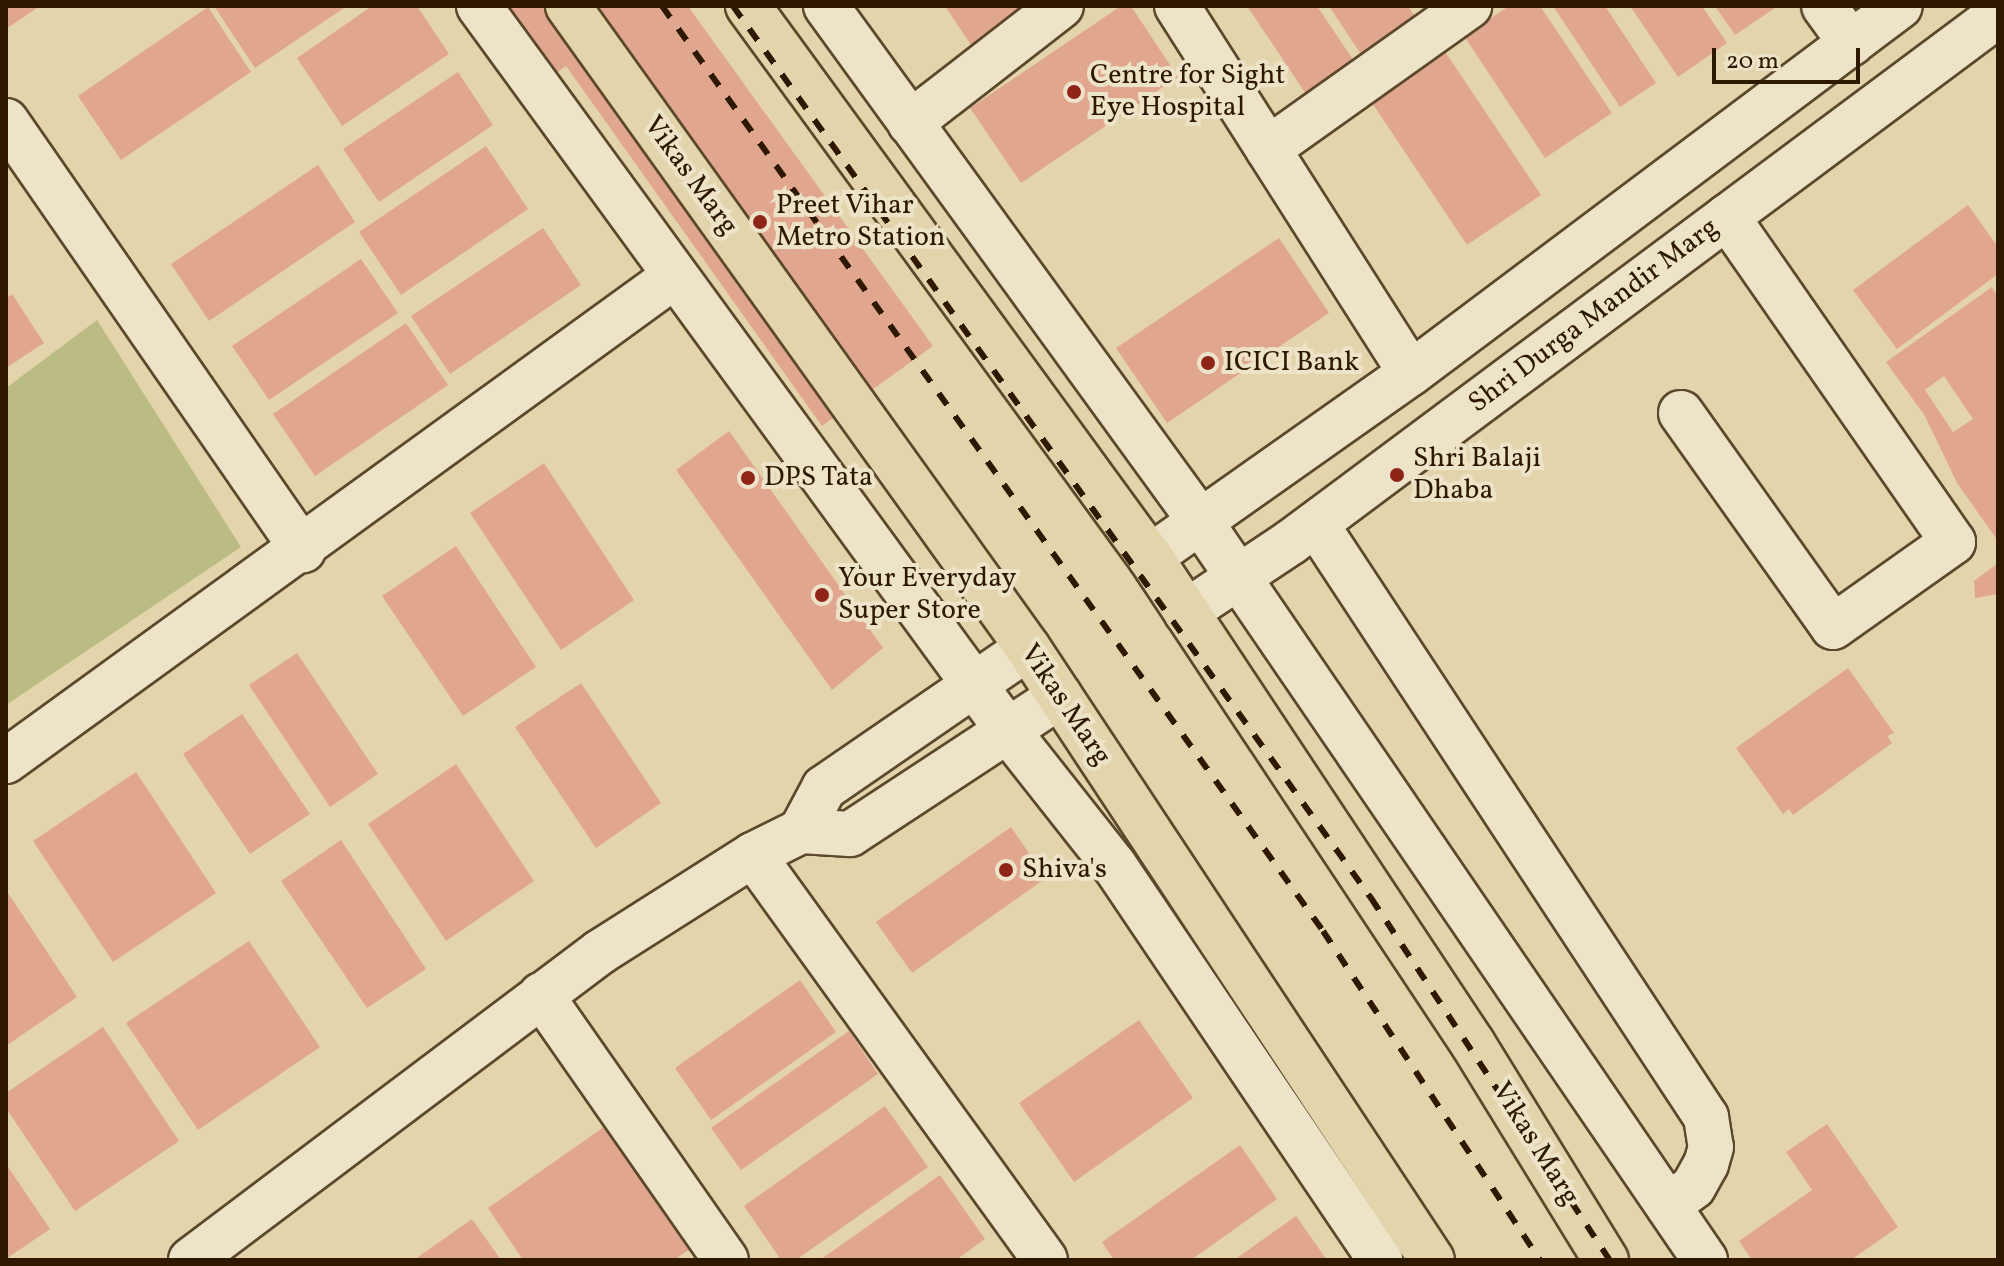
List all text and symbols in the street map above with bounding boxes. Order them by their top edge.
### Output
scale bar [1716,32,1864,82]
text: 20 m [1726,45,1779,79]
place label: Centre for Sight Eye Hospital [1090,59,1285,125]
marker: Centre for Sight Eye Hospital [1065,83,1083,101]
street label: Vikas Marg [636,110,744,242]
place label: Preet Vihar Metro Station [776,189,946,255]
street label: Shri Durga Mandir Marg [1462,211,1726,421]
marker: Preet Vihar Metro Station [751,213,769,231]
place label: ICICI Bank [1224,346,1359,380]
marker: ICICI Bank [1199,354,1217,372]
place label: Shri Balaji Dhaba [1413,442,1541,508]
place label: DPS Tata [764,461,874,495]
marker: Shri Balaji Dhaba [1388,466,1406,484]
marker: DPS Tata [739,469,757,487]
place label: Your Everyday Super Store [838,562,1016,628]
marker: Your Everyday Super Store [813,586,831,604]
street label: Vikas Marg [1012,638,1118,772]
place label: Shiva's [1022,853,1107,887]
marker: Shiva's [997,861,1015,879]
street label: Vikas Marg [1484,1076,1586,1212]

